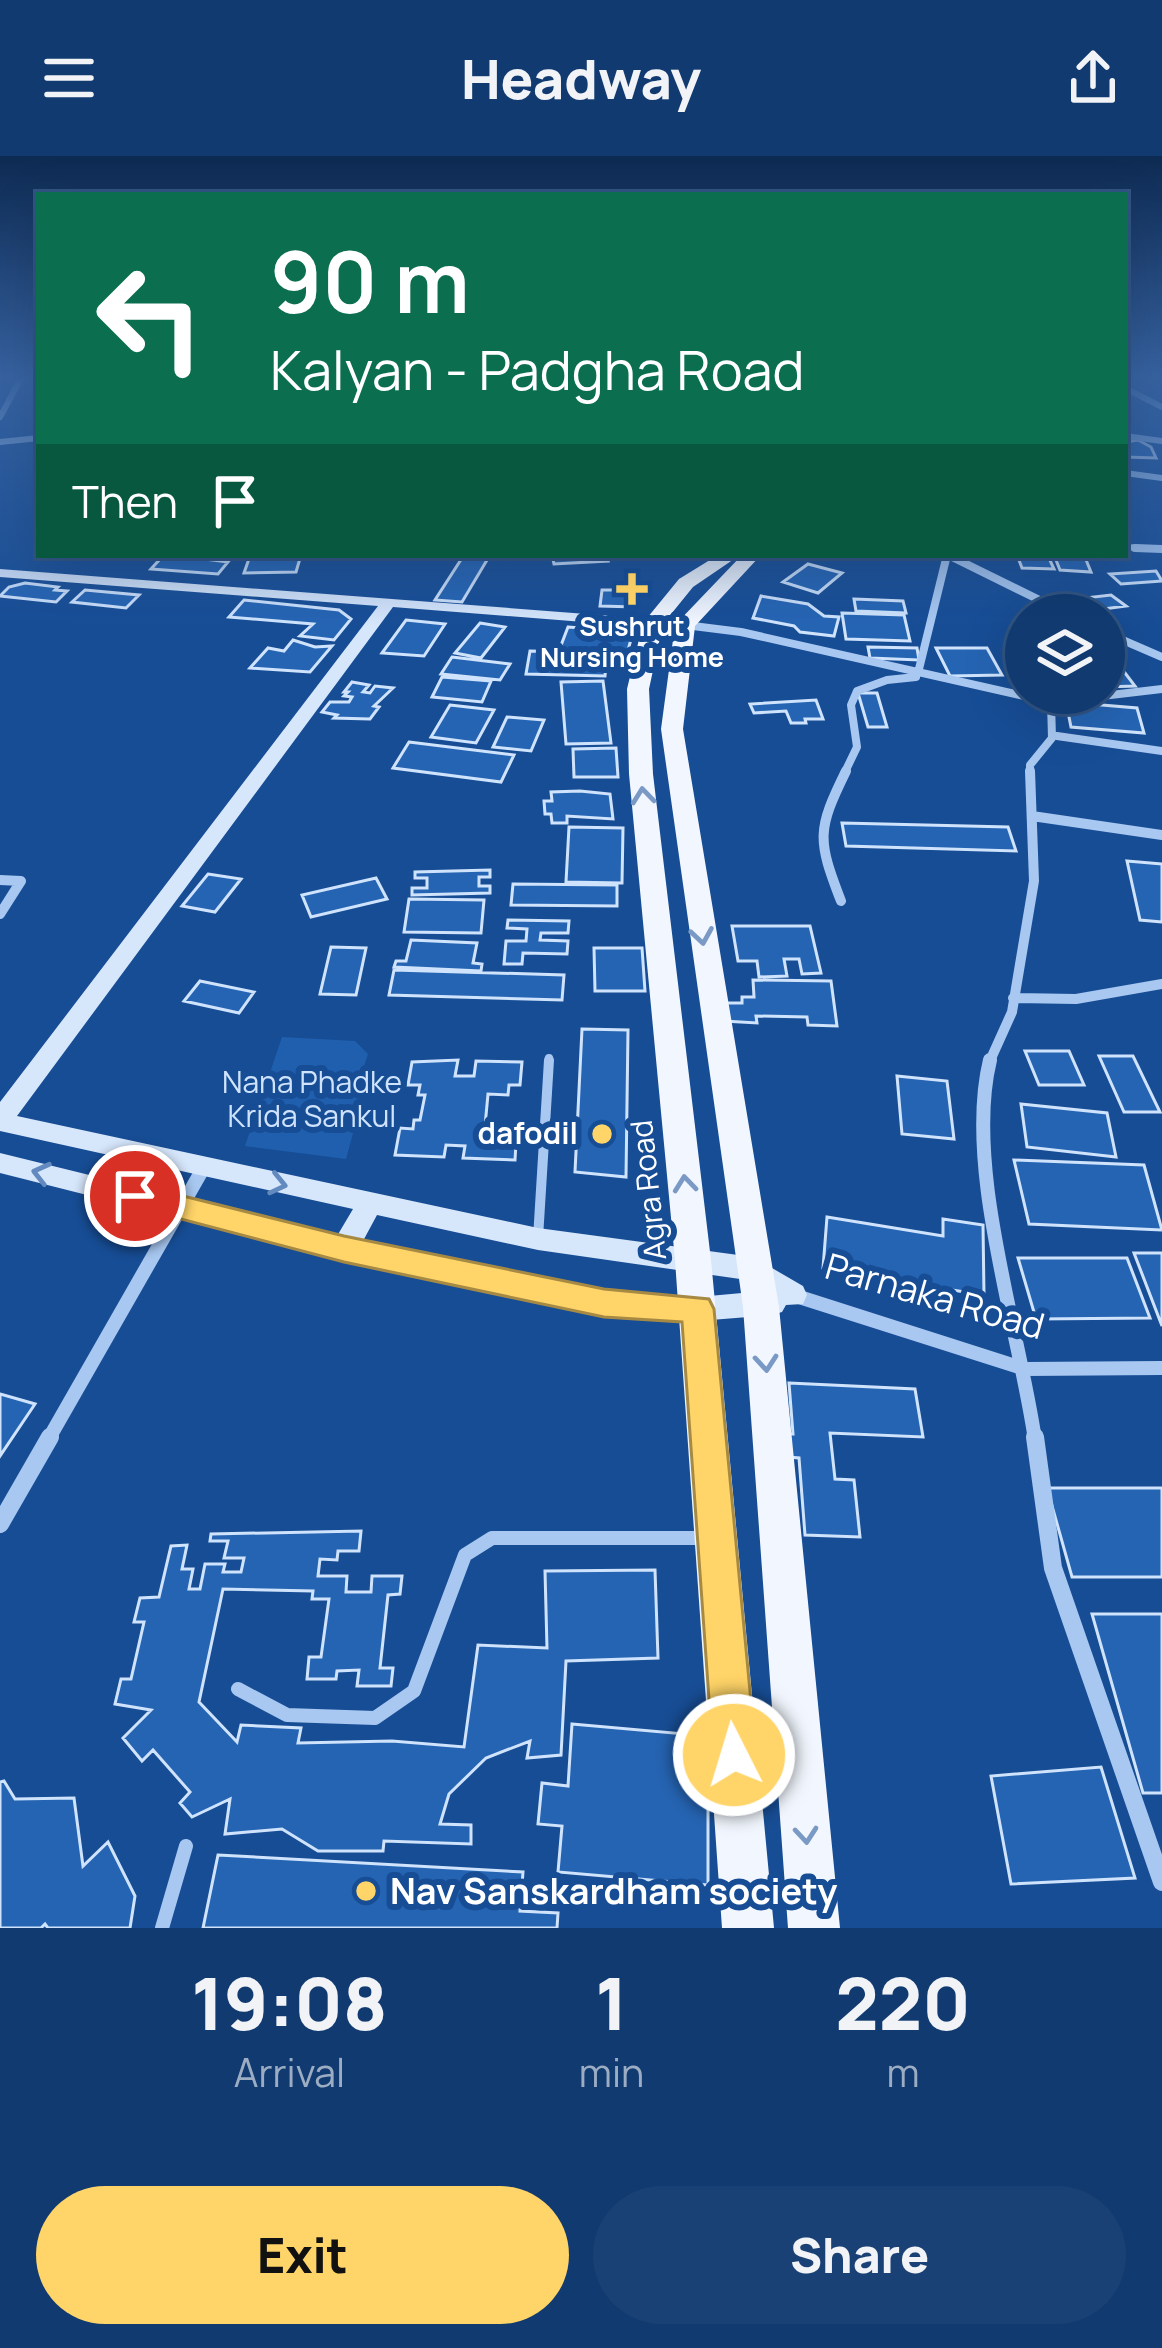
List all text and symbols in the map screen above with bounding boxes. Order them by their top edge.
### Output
text: Headway [461,41,701,115]
icon: menu [36,45,102,111]
icon: share [1060,45,1126,111]
text: 90 m [270,223,470,338]
icon: left [72,240,228,396]
text: Kalyan - Padgha Road [270,332,805,406]
icon: arrive [202,468,268,534]
text: Then [72,470,178,532]
marker: Sushrut Nursing Home [616,573,648,605]
map controls [1005,594,1125,714]
button: layers [1005,594,1125,714]
place label: Sushrut Nursing Home [540,607,724,675]
one-way arrow [631,786,657,806]
one-way arrow [688,926,714,945]
park label: Nana Phadke Krida Sankul [222,1061,402,1136]
place label: dafodil [478,1112,578,1153]
street label: Agra Road [620,1118,675,1262]
marker: dafodil [589,1121,615,1147]
pin [84,1145,186,1247]
one-way arrow [31,1161,51,1186]
icon: arrive [102,1163,168,1229]
one-way arrow [268,1171,288,1196]
one-way arrow [673,1174,698,1193]
street label: Parnaka Road [820,1241,1050,1350]
one-way arrow [753,1354,778,1373]
position arrow [671,1692,797,1818]
one-way arrow [793,1826,818,1845]
place label: Nav Sanskardham society [390,1866,837,1915]
marker: Nav Sanskardham society [353,1878,379,1904]
text: 19:08 [191,1953,388,2052]
text: 1 [595,1953,628,2052]
text: 220 [835,1953,971,2052]
text: Arrival [234,2045,345,2099]
text: min [579,2045,644,2099]
text: m [887,2045,920,2099]
button: Exit [36,2186,569,2324]
button: Share [593,2186,1126,2324]

